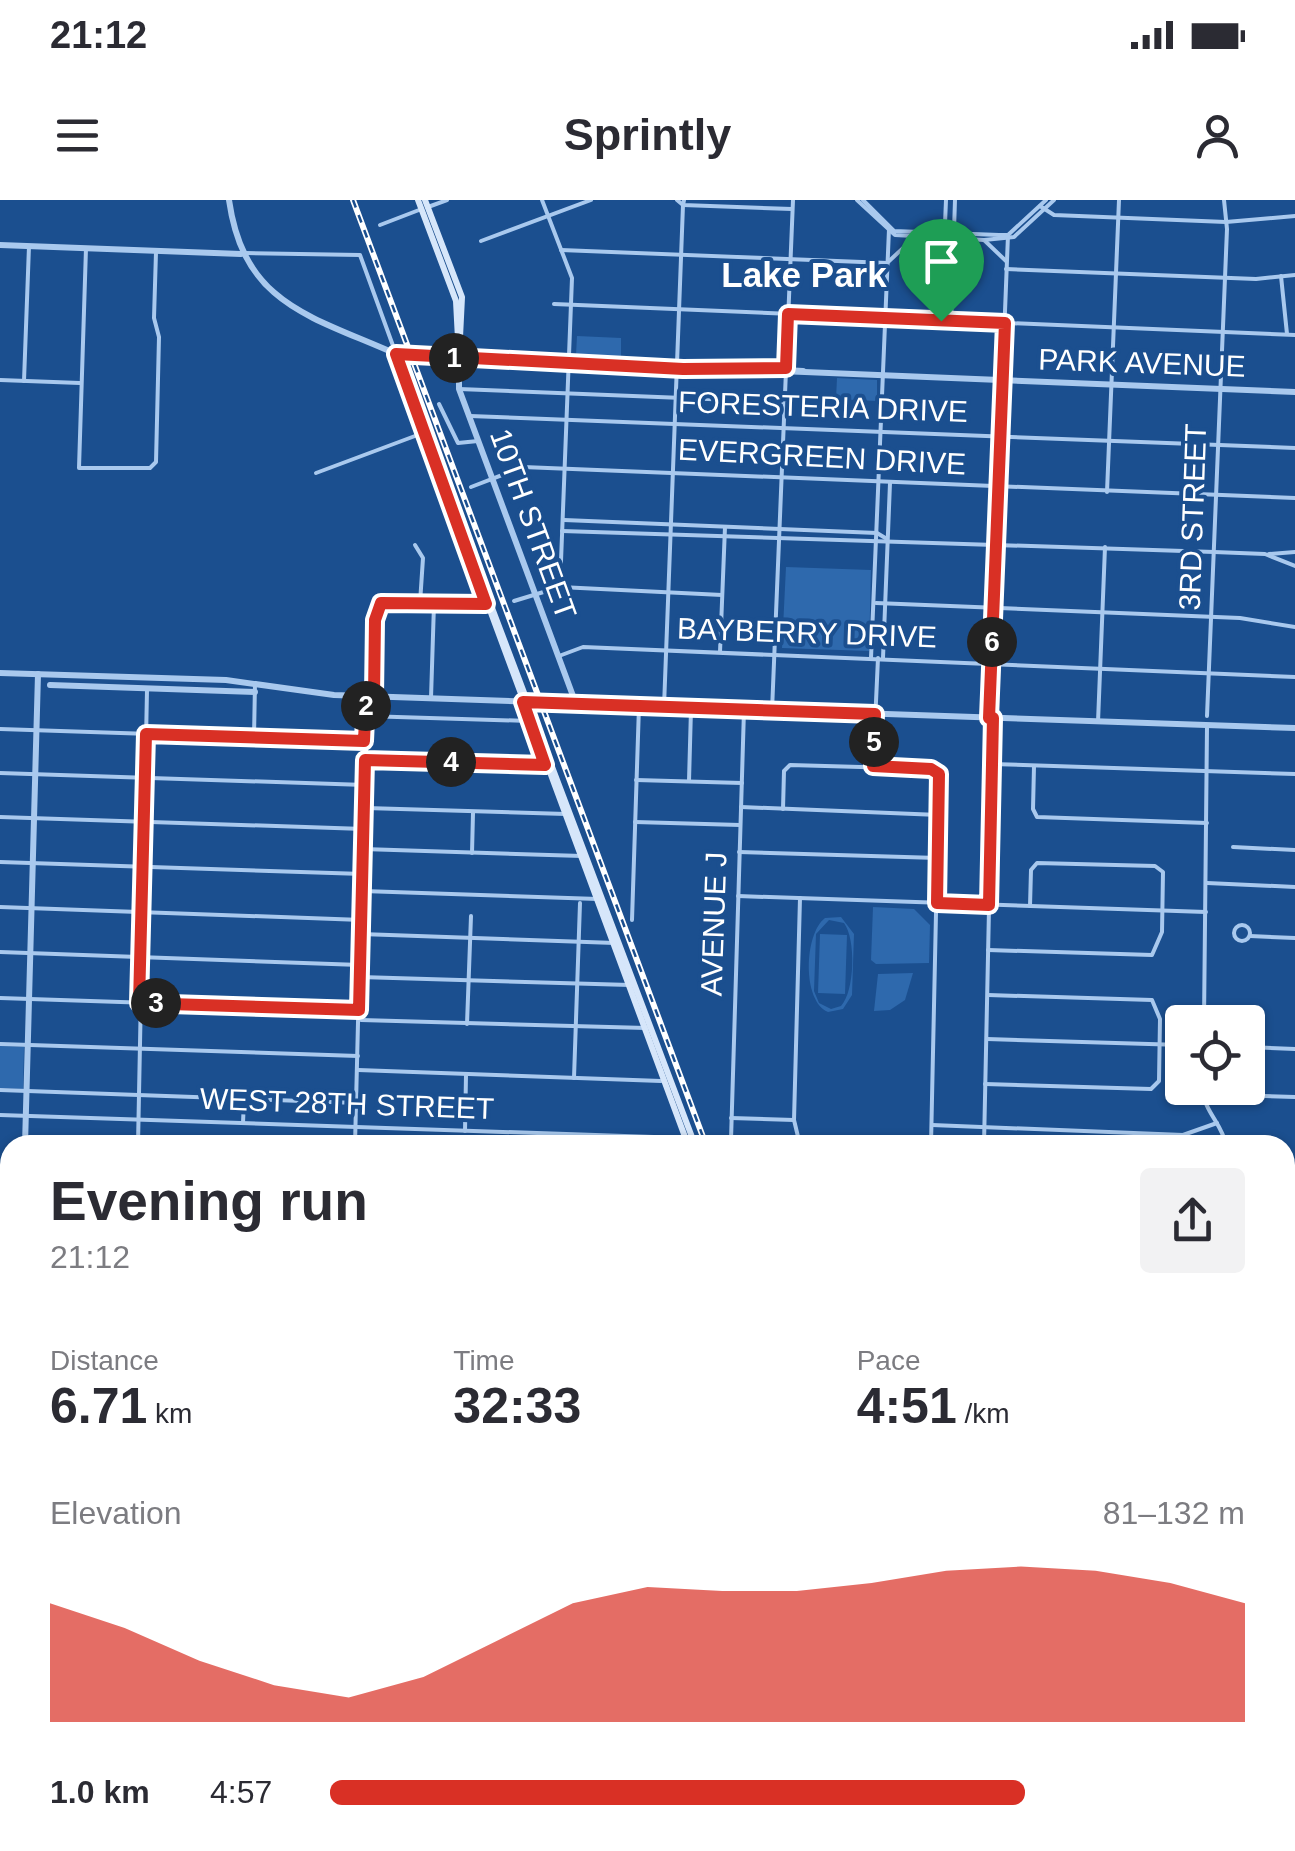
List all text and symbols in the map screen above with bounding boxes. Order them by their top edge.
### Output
text: 21:12 [50,14,147,56]
icon: menu [50,108,105,163]
icon: person [1190,108,1245,163]
text: Sprintly [564,109,731,160]
pin [899,219,984,322]
icon: arrive [914,234,969,289]
district label: Lake Park [721,255,887,294]
pin: 1 [429,333,479,383]
text: 1 [446,342,462,373]
street label: PARK AVENUE [1038,342,1246,383]
street label: FORESTERIA DRIVE [677,385,969,428]
street label: 3RD STREET [1173,423,1212,611]
street label: 10TH STREET [484,424,583,623]
street label: EVERGREEN DRIVE [677,432,967,481]
street label: BAYBERRY DRIVE [676,611,938,654]
pin: 6 [967,617,1017,667]
text: 6 [984,626,1000,657]
pin: 2 [341,681,391,731]
text: 2 [358,690,374,721]
pin: 5 [849,717,899,767]
text: 5 [866,726,882,757]
pin: 4 [426,737,476,787]
text: 4 [443,746,459,777]
street label: AVENUE J [694,851,733,997]
pin: 3 [131,978,181,1028]
text: 3 [148,987,164,1018]
map controls [1165,1005,1265,1105]
button: locate [1165,1005,1265,1105]
street label: WEST 28TH STREET [199,1082,495,1125]
button: share [1140,1168,1245,1273]
text: Evening run [50,1170,368,1232]
text: 21:12 [50,1239,130,1275]
text: Distance [50,1345,159,1376]
text: Time [453,1345,515,1376]
text: Pace [857,1345,920,1376]
text: 6.71 [50,1378,147,1434]
text: 32:33 [453,1378,581,1434]
text: 4:51 [857,1378,957,1434]
text: km [147,1398,192,1429]
text: /km [957,1398,1010,1429]
text: Elevation [50,1495,182,1531]
text: 81–132 m [1103,1495,1245,1531]
text: 1.0 km [50,1774,150,1810]
text: 4:57 [210,1774,272,1810]

